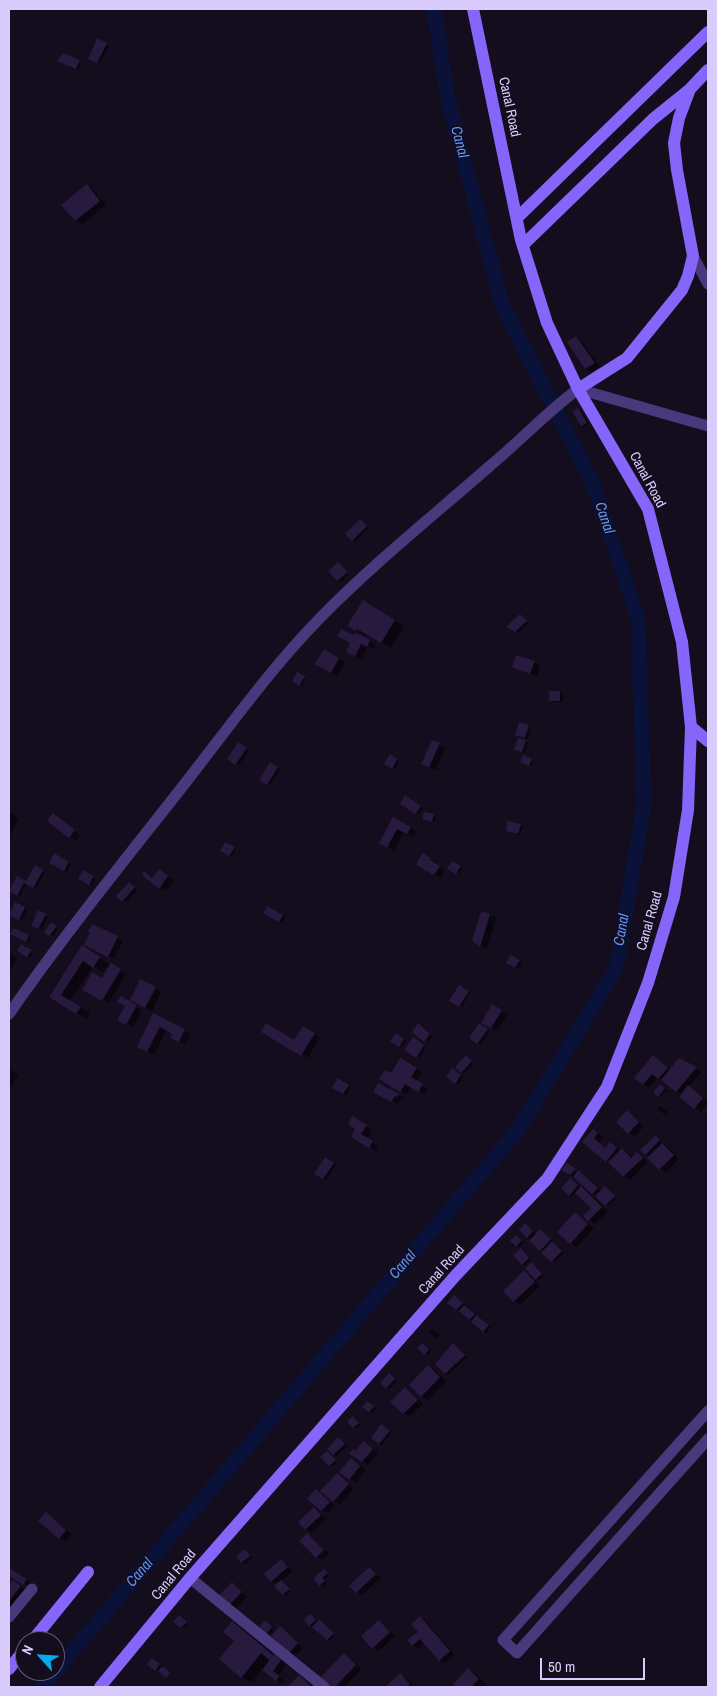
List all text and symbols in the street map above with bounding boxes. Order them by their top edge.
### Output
street label: Canal Road [494,76,524,138]
water label: Canal [446,124,472,160]
street label: Canal Road [625,449,669,511]
water label: Canal [590,500,618,536]
street label: Canal Road [634,890,666,952]
water label: Canal [610,913,634,947]
street label: Canal Road [415,1242,469,1298]
water label: Canal [386,1247,420,1283]
street label: Canal Road [148,1546,200,1604]
water label: Canal [123,1555,157,1591]
north arrow [15,1631,65,1681]
text: N [18,1642,37,1658]
scale bar [542,1648,647,1680]
text: 50 m [548,1656,575,1677]

